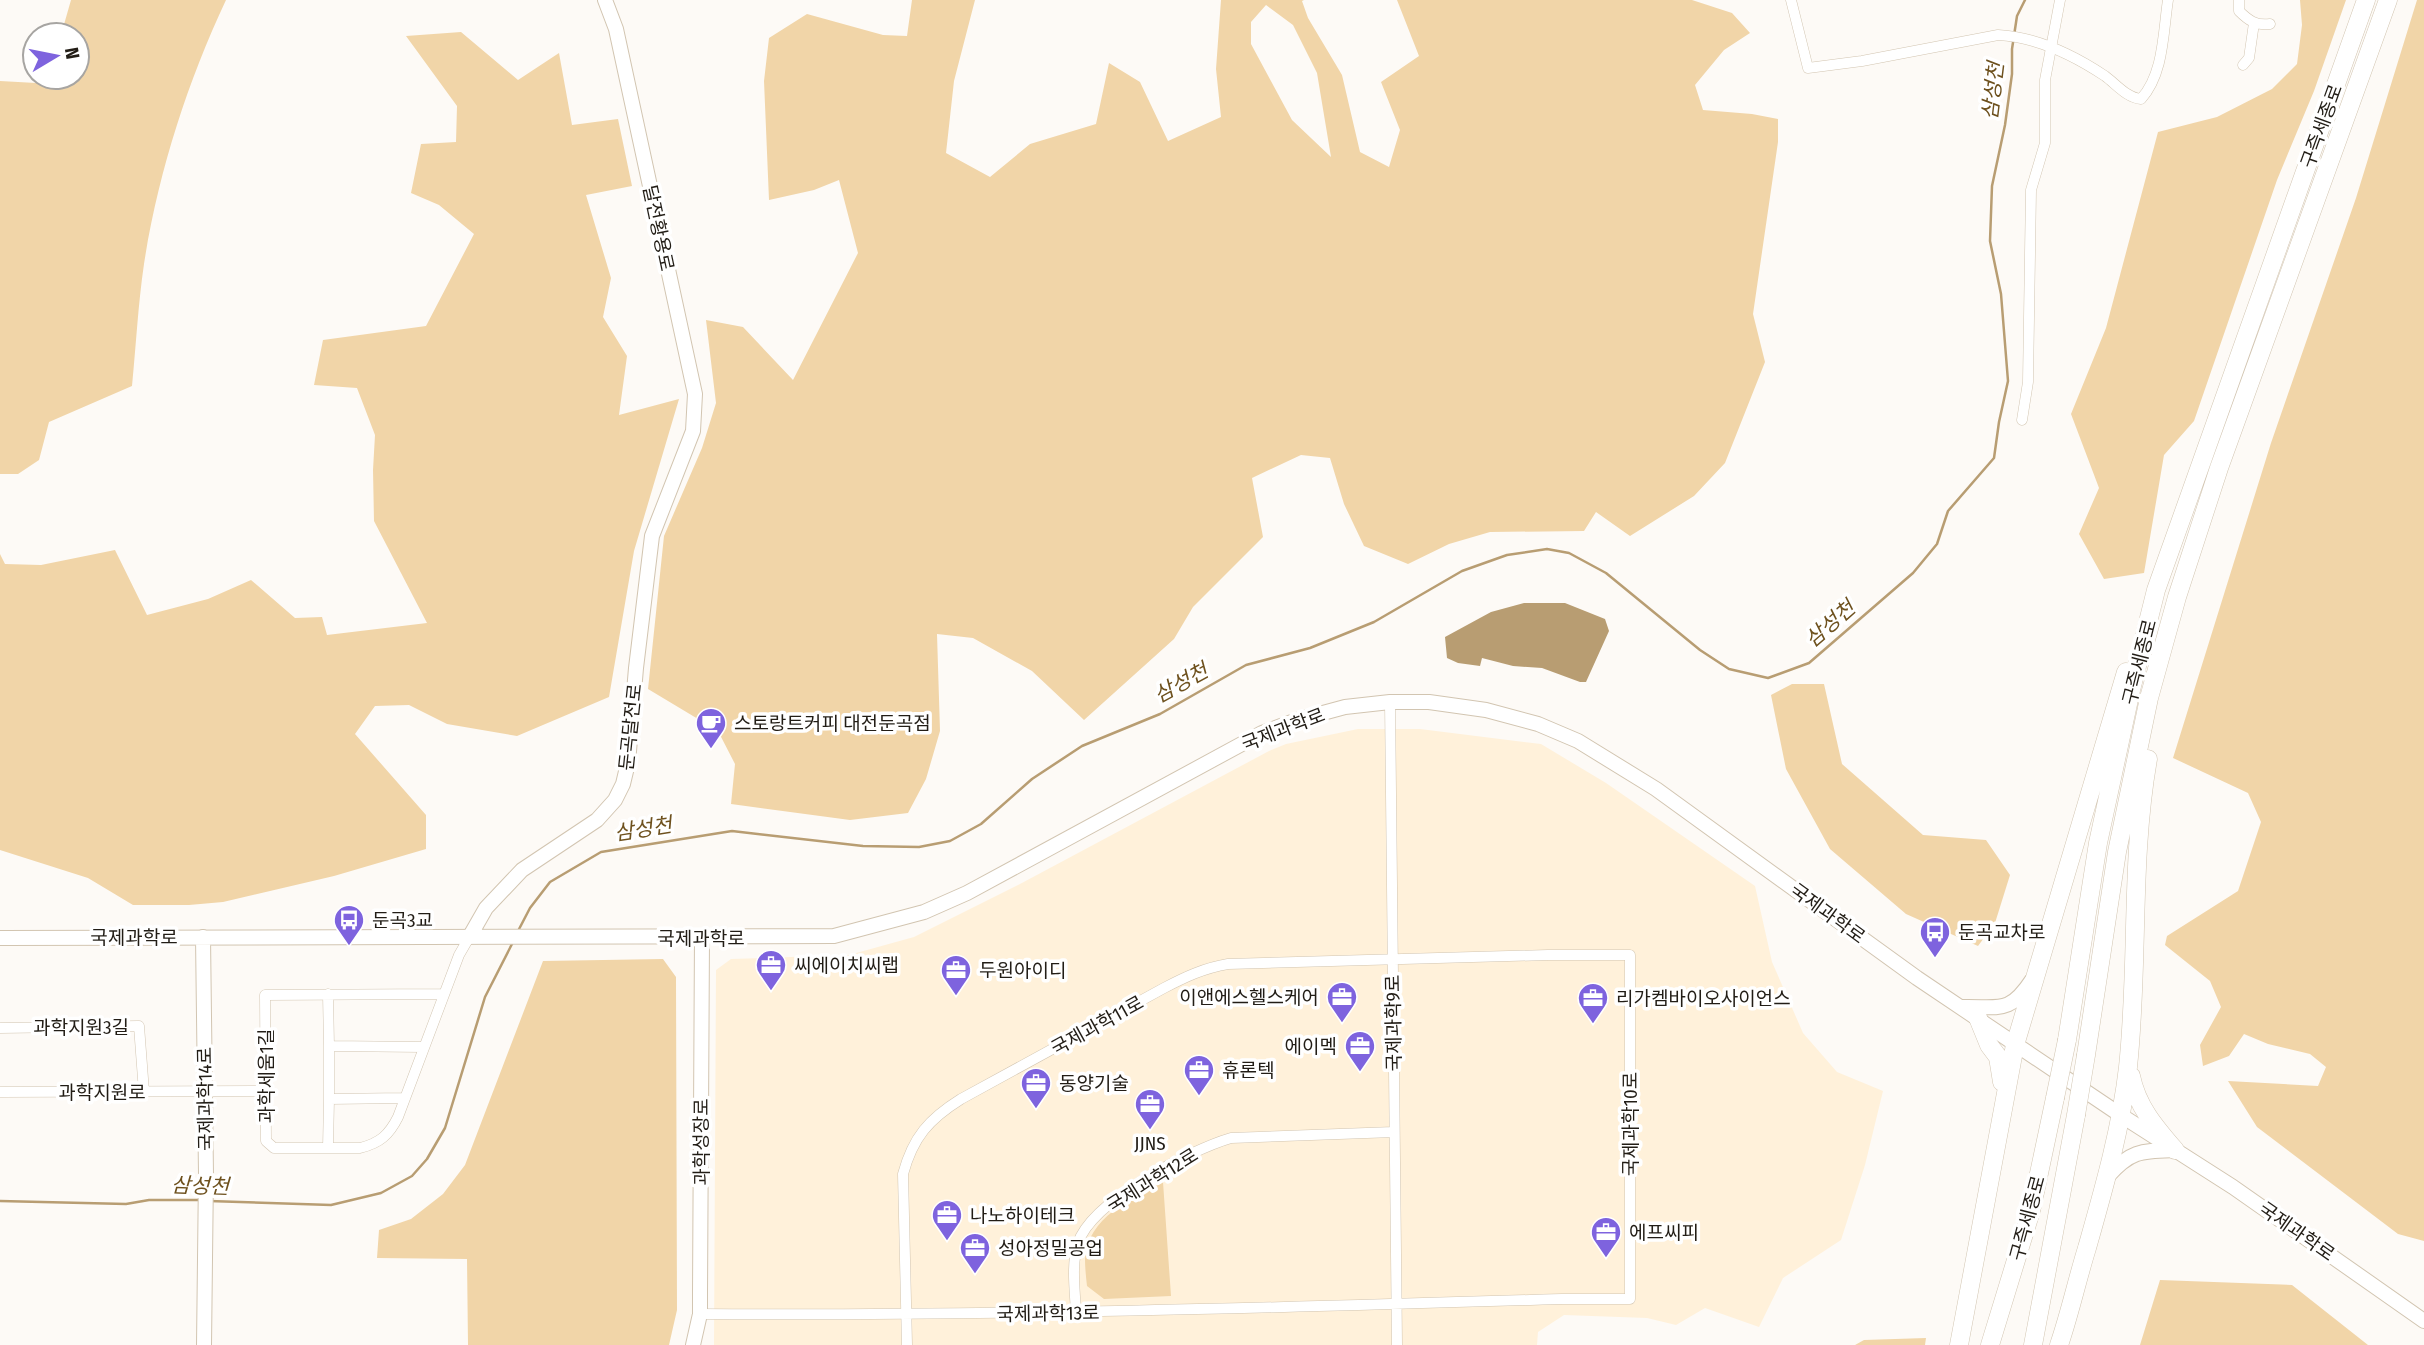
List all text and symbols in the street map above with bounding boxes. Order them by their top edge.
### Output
north arrow [21,21,91,91]
text: N [60,46,85,61]
water label: 삼성천 [1977,58,2010,121]
street label: 구즉세종로 [2296,81,2347,171]
street label: 달전황용로 [638,183,679,273]
water label: 삼성천 [1800,593,1862,653]
street label: 구즉세종로 [2118,617,2161,707]
water label: 삼성천 [1149,656,1215,708]
street label: 둔곡달전로 [614,682,647,772]
street label: 국제과학로 [1238,703,1328,756]
cafe icon: 스토랑트커피 대전둔곡점 [694,706,728,750]
place label: 스토랑트커피 대전둔곡점 [734,712,931,735]
water label: 삼성천 [612,811,676,846]
street label: 국제과학로 [1786,878,1870,948]
bus stop icon: 둔곡3교 [332,903,366,947]
place label: 둔곡3교 [372,909,433,932]
bus stop icon: 둔곡교차로 [1918,915,1952,959]
place label: 둔곡교차로 [1958,921,2045,944]
street label: 국제과학로 [90,926,178,949]
street label: 국제과학로 [657,927,745,950]
office icon: 씨에이치씨랩 [754,948,788,992]
office icon: 두원아이디 [939,953,973,997]
place label: 씨에이치씨랩 [794,954,899,977]
place label: 두원아이디 [979,959,1066,982]
street label: 국제과학9로 [1381,974,1406,1072]
office icon: 이앤에스헬스케어 [1325,980,1359,1024]
office icon: 리가켐바이오사이언스 [1576,981,1610,1025]
place label: 이앤에스헬스케어 [1179,986,1319,1009]
place label: 리가켐바이오사이언스 [1616,987,1791,1010]
street label: 국제과학11로 [1047,991,1147,1060]
street label: 과학지원3길 [33,1016,129,1039]
street label: 과학세움1길 [255,1029,278,1123]
office icon: 에이멕 [1343,1029,1377,1073]
place label: 에이멕 [1285,1035,1337,1058]
street label: 국제과학14로 [193,1047,218,1151]
office icon: 휴론텍 [1182,1053,1216,1097]
place label: 휴론텍 [1222,1059,1274,1082]
office icon: 동양기술 [1019,1066,1053,1110]
place label: 동양기술 [1059,1072,1129,1095]
street label: 국제과학10로 [1619,1072,1642,1176]
street label: 과학지원로 [58,1081,146,1104]
office icon: JJNS [1133,1087,1167,1131]
street label: 과학성장로 [690,1098,713,1186]
place label: JJNS [1134,1132,1166,1155]
street label: 국제과학12로 [1102,1143,1202,1218]
water label: 삼성천 [171,1172,232,1200]
street label: 구즉세종로 [2005,1173,2050,1263]
street label: 국제과학로 [2254,1197,2339,1266]
office icon: 나노하이테크 [930,1198,964,1242]
place label: 나노하이테크 [970,1204,1075,1227]
office icon: 에프씨피 [1589,1215,1623,1259]
place label: 에프씨피 [1629,1221,1699,1244]
office icon: 성아정밀공업 [958,1231,992,1275]
place label: 성아정밀공업 [998,1237,1103,1260]
street label: 국제과학13로 [996,1301,1100,1326]

